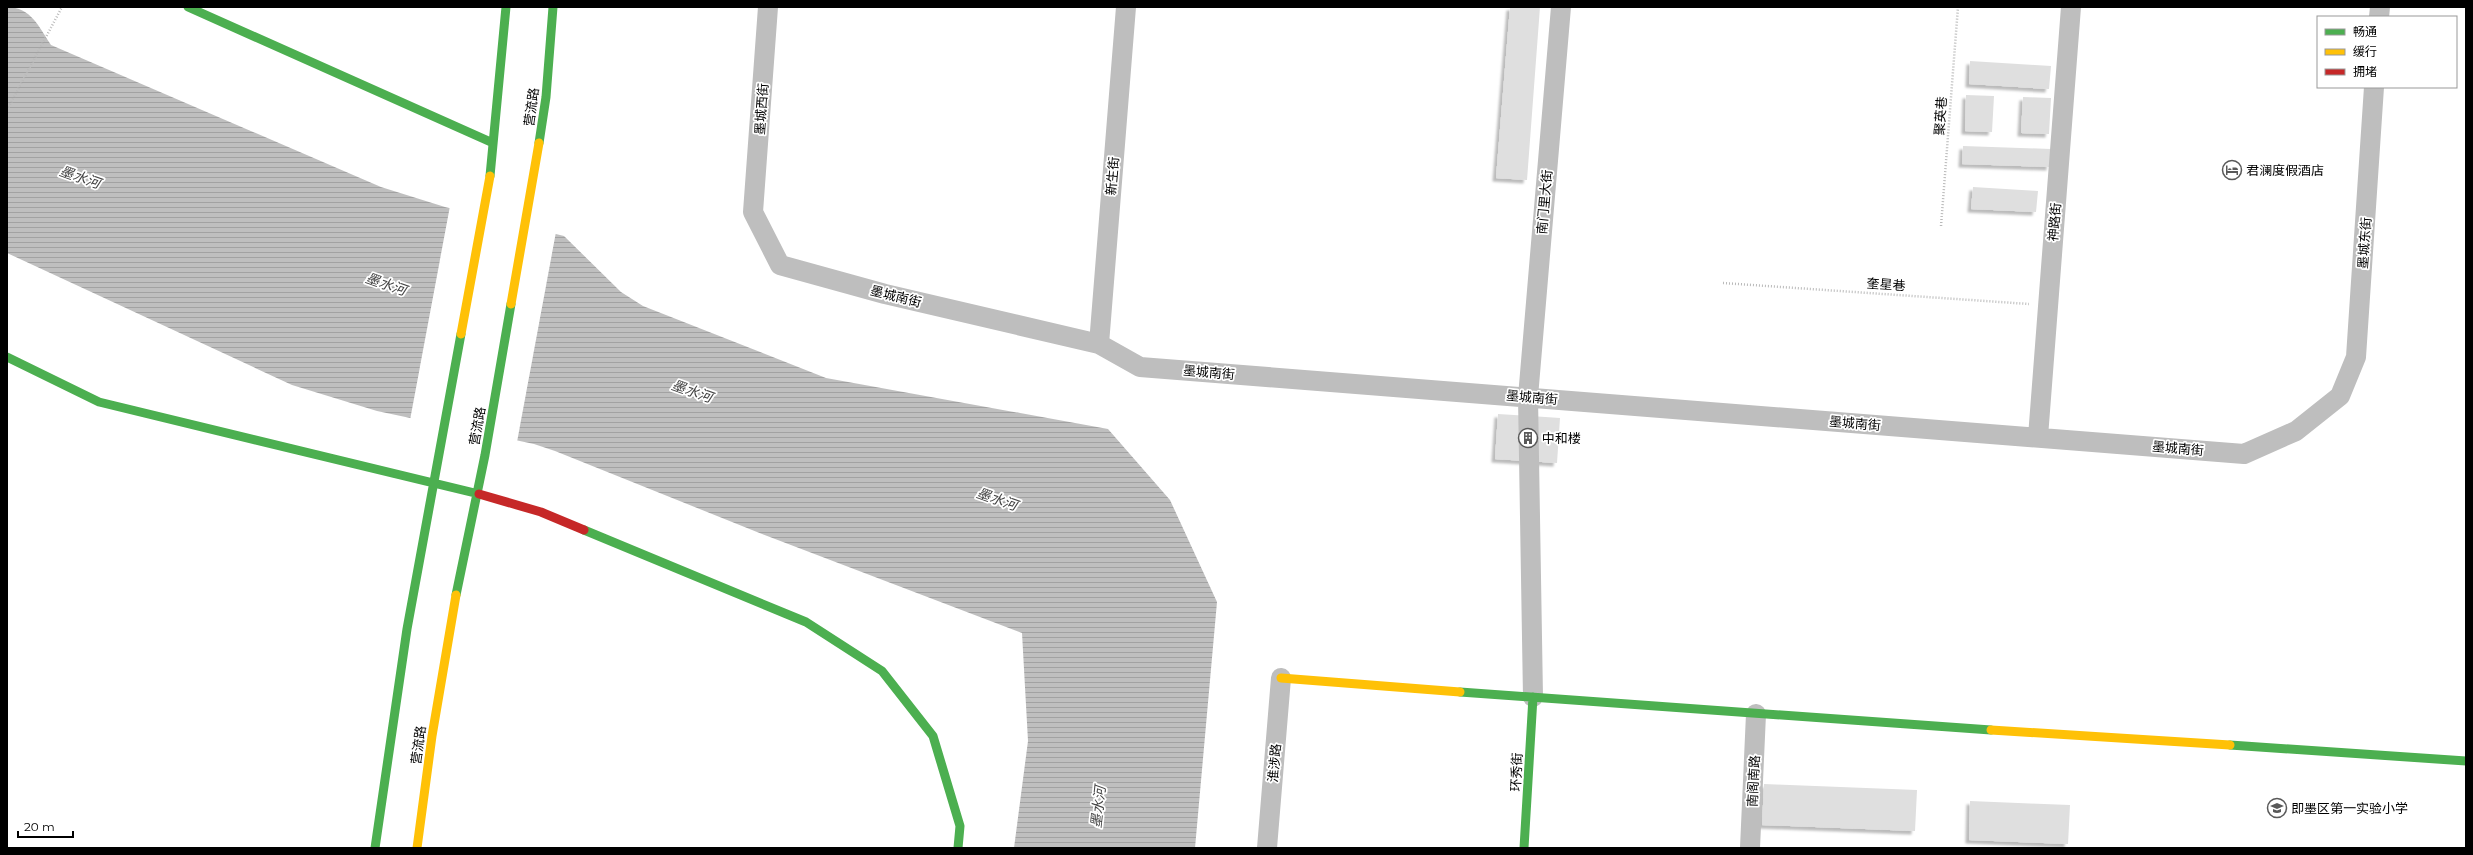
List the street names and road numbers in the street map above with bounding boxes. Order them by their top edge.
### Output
street label: 墨城西街 [751,82,771,136]
street label: 营流路 [520,87,542,127]
street label: 聚英巷 [1931,96,1949,136]
street label: 新生街 [1102,156,1122,196]
street label: 南门里大街 [1533,169,1555,235]
street label: 神路街 [2044,202,2064,242]
street label: 墨城东街 [2354,216,2374,270]
street label: 奎星巷 [1866,275,1906,293]
street label: 墨城南街 [869,282,923,310]
street label: 墨城南街 [1182,362,1236,382]
street label: 墨城南街 [1505,387,1559,407]
street label: 营流路 [466,405,488,447]
street label: 墨城南街 [1828,413,1882,433]
street label: 墨城南街 [2151,438,2205,458]
street label: 营流路 [407,725,429,765]
street label: 淮涉路 [1264,743,1284,783]
street label: 环秀街 [1507,752,1525,792]
street label: 南阁南路 [1744,755,1762,807]

